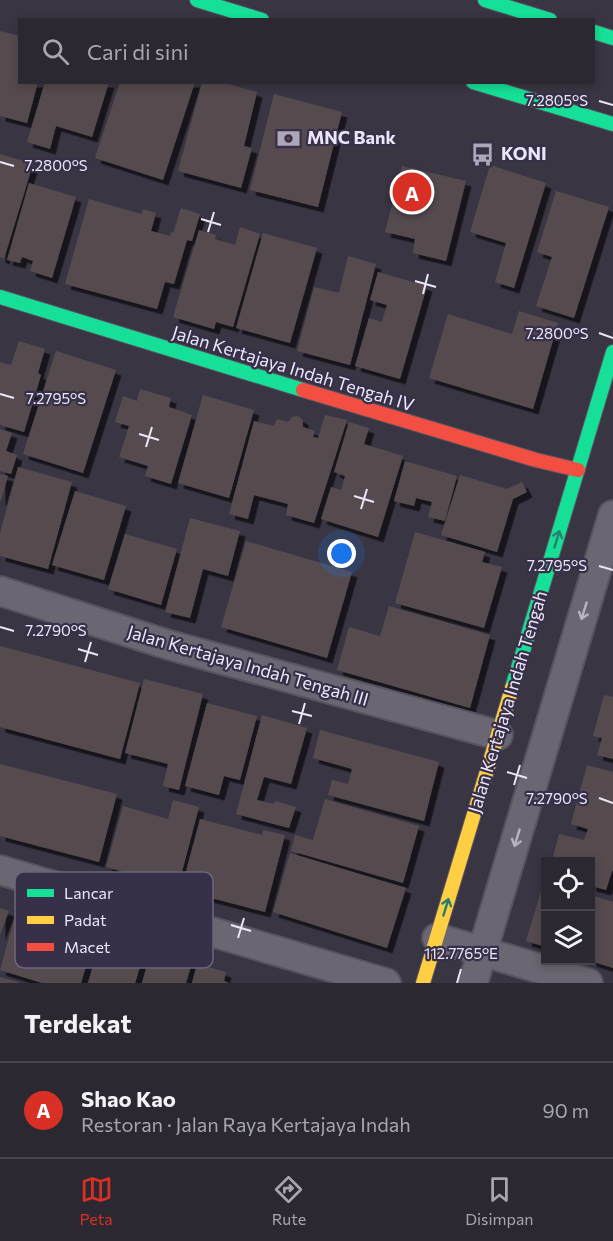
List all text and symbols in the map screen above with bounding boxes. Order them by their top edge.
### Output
search box [18,18,595,84]
icon: search [39,35,72,68]
text: Cari di sini [87,38,189,65]
text: 7.2805°S [526,91,588,109]
bank icon: MNC Bank [276,125,302,151]
place label: MNC Bank [307,126,396,148]
bus stop icon: KONI [470,141,496,167]
place label: KONI [501,142,547,164]
text: 7.2800°S [24,156,88,174]
pin: A [392,170,432,214]
street label: Jalan Kertajaya Indah Tengah IV [169,321,417,415]
text: 7.2800°S [525,324,589,342]
text: 7.2795°S [26,389,86,407]
one-way arrow [552,530,563,549]
your location [327,539,356,568]
text: 7.2795°S [527,556,587,574]
street label: Jalan Kertajaya Indah Tengah [463,588,551,816]
one-way arrow [578,601,589,620]
street label: Jalan Kertajaya Indah Tengah III [125,620,371,710]
text: 7.2790°S [25,621,87,639]
text: 7.2790°S [526,789,588,807]
one-way arrow [511,828,522,847]
map controls [541,857,595,965]
button: locate [541,857,595,911]
legend [15,872,213,968]
text: Lancar [64,883,114,902]
one-way arrow [441,898,452,917]
text: Padat [64,910,107,929]
button: layers [541,911,595,965]
text: Macet [64,937,111,956]
text: 112.7765°E [424,944,498,962]
text: Terdekat [24,1007,131,1038]
text: Shao Kao [81,1085,176,1112]
text: A [36,1098,51,1122]
text: 90 m [543,1098,589,1122]
text: Restoran · Jalan Raya Kertajaya Indah [81,1112,411,1136]
tab: Peta [80,1173,113,1228]
tab: Rute [272,1173,306,1228]
tab: Disimpan [465,1173,533,1228]

